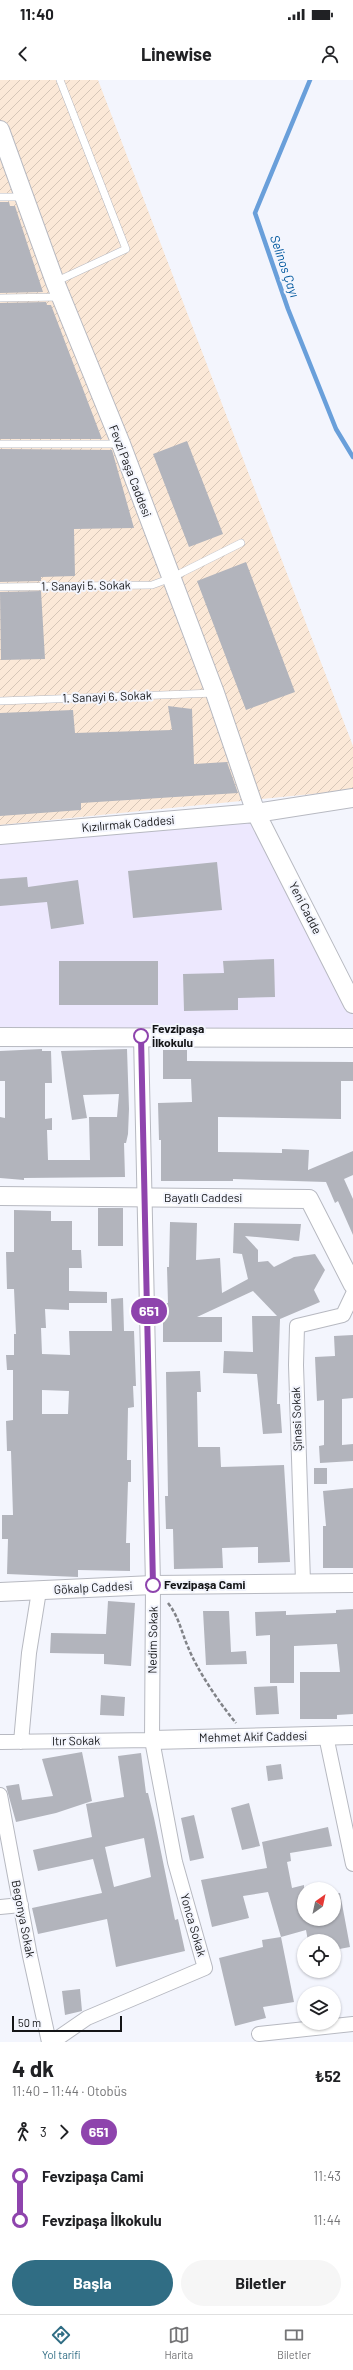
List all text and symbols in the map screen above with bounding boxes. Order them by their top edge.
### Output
text: 11:40 [20,5,54,23]
icon: back [12,43,34,65]
text: Linewise [141,43,212,65]
icon: person [319,43,341,65]
water label: Selinos Çayı [267,233,303,300]
street label: Fevzi Paşa Caddesi [107,423,155,519]
street label: 1. Sanayi 5. Sokak [41,577,131,593]
street label: 1. Sanayi 6. Sokak [62,687,152,705]
street label: Kızılırmak Caddesi [81,812,175,834]
street label: Yeni Cadde [287,879,325,936]
place label: Fevzipaşa İlkokulu [152,1021,204,1049]
marker: Fevzipaşa İlkokulu [133,1028,149,1044]
street label: Bayatlı Caddesi [164,1190,242,1204]
line badge: 651 [126,1298,172,1324]
text: 651 [139,1302,159,1319]
street label: Şinasi Sokak [288,1387,304,1451]
marker: Fevzipaşa Cami [145,1577,161,1593]
place label: Fevzipaşa Cami [164,1577,245,1591]
street label: Gökalp Caddesi [53,1578,133,1596]
street label: Nedim Sokak [144,1606,160,1674]
street label: Mehmet Akif Caddesi [199,1728,307,1744]
street label: Itır Sokak [52,1733,100,1747]
street label: Begonya Sokak [10,1879,38,1959]
north arrow [297,1882,341,1926]
map controls [297,1882,341,2030]
street label: Yonca Sokak [178,1891,210,1958]
button: locate [297,1934,341,1978]
button: layers [297,1986,341,2030]
scale bar [12,2014,122,2033]
text: 50 m [18,2016,41,2029]
text: 4 dk [12,2055,54,2081]
text: ₺52 [315,2067,341,2085]
text: 11:40 – 11:44 · Otobüs [12,2083,127,2099]
icon: walk [12,2121,34,2143]
icon: forward [53,2121,75,2143]
text: 651 [89,2123,109,2140]
text: 3 [40,2124,47,2140]
text: Fevzipaşa Cami [42,2167,144,2185]
text: 11:43 [314,2168,341,2184]
text: Fevzipaşa İlkokulu [42,2211,162,2229]
text: 11:44 [313,2212,341,2228]
button: Başla [12,2260,173,2306]
button: Biletler [181,2260,341,2306]
tab: Yol tarifi [42,2324,80,2361]
tab: Harita [164,2324,193,2361]
tab: Biletler [277,2324,311,2361]

